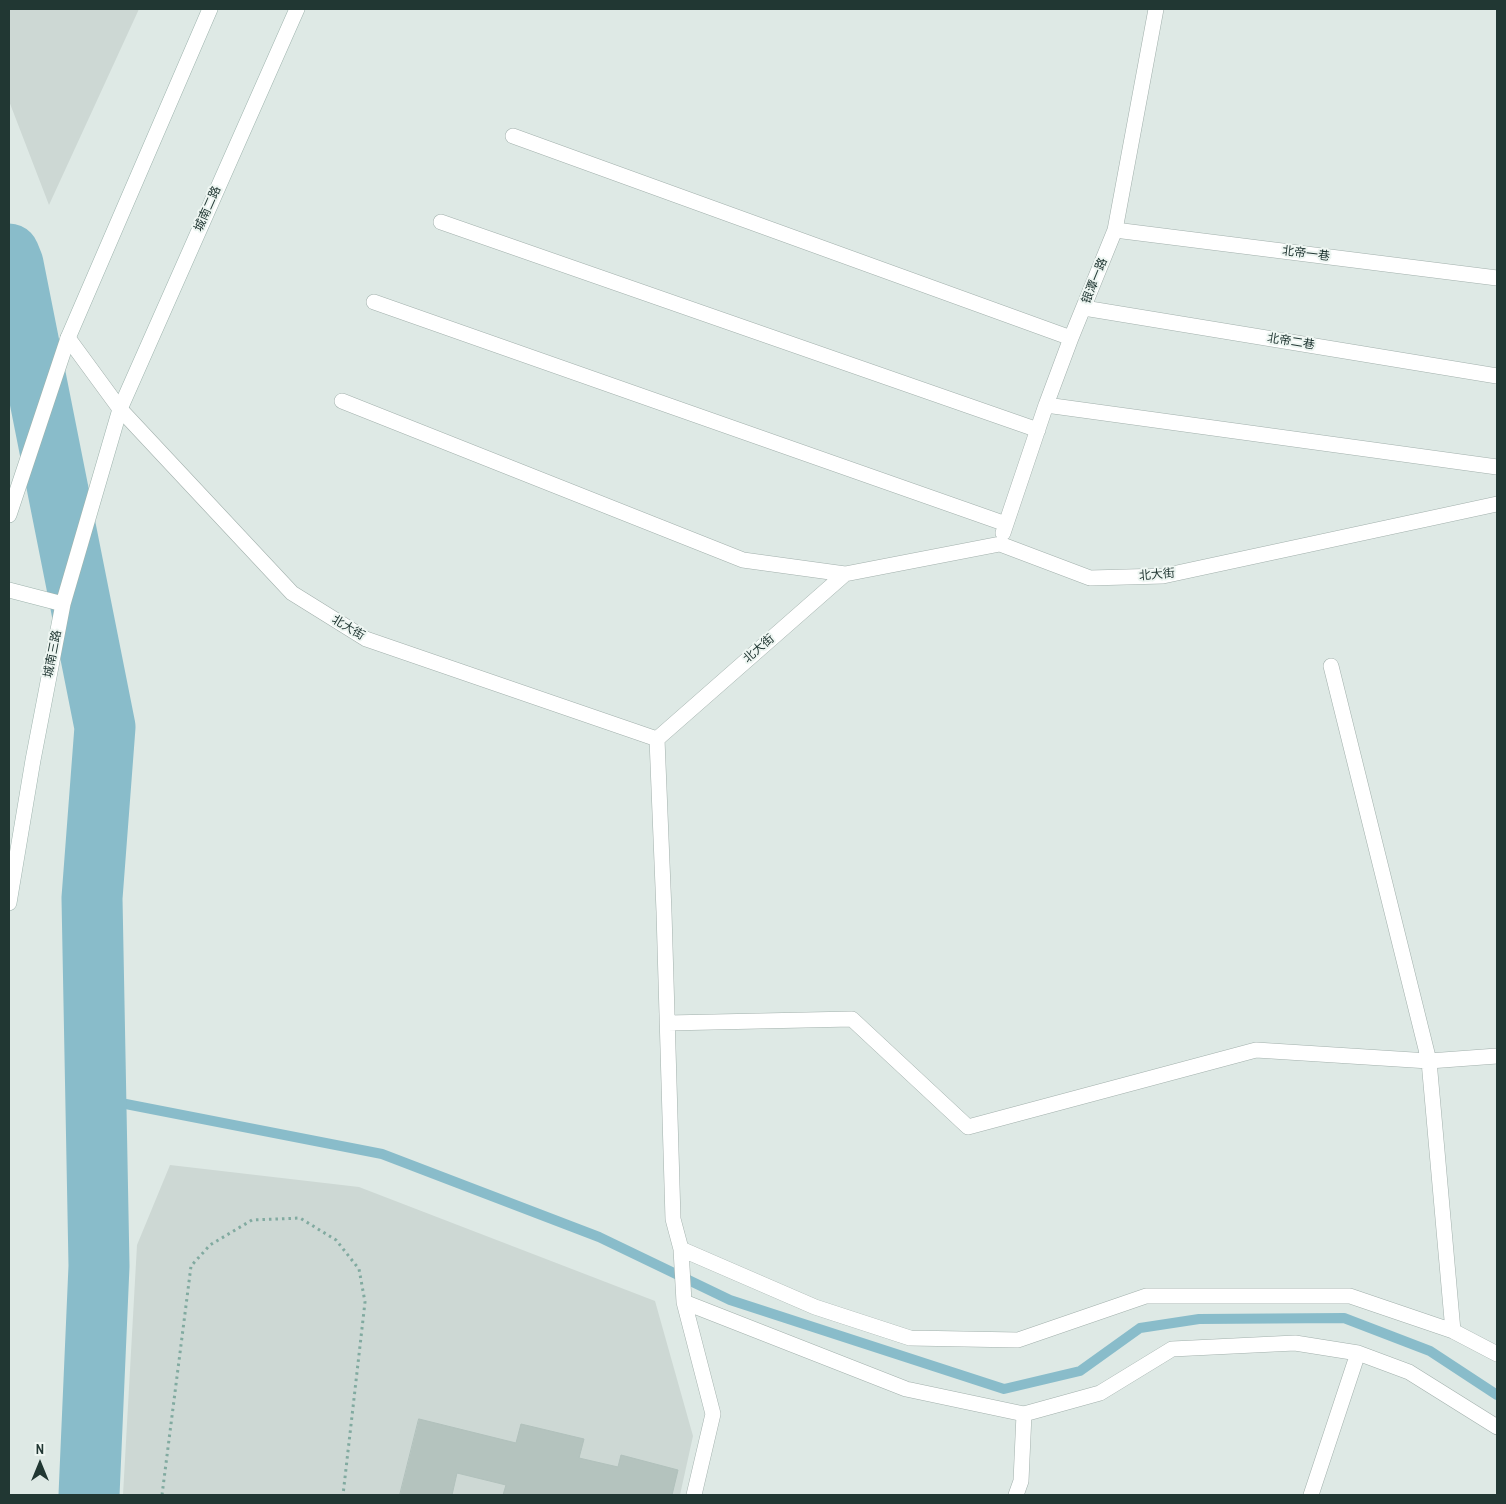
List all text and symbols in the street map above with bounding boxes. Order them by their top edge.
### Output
street label: 城南二路 [192,184,224,234]
street label: 北帝一巷 [1281,244,1331,264]
street label: 银潭一路 [1079,256,1111,306]
street label: 北帝二巷 [1266,331,1316,353]
street label: 北大街 [1138,566,1176,584]
street label: 北大街 [329,613,367,643]
street label: 城南三路 [41,629,65,679]
street label: 北大街 [741,632,777,666]
north arrow [15,1439,65,1489]
text: N [36,1440,44,1458]

